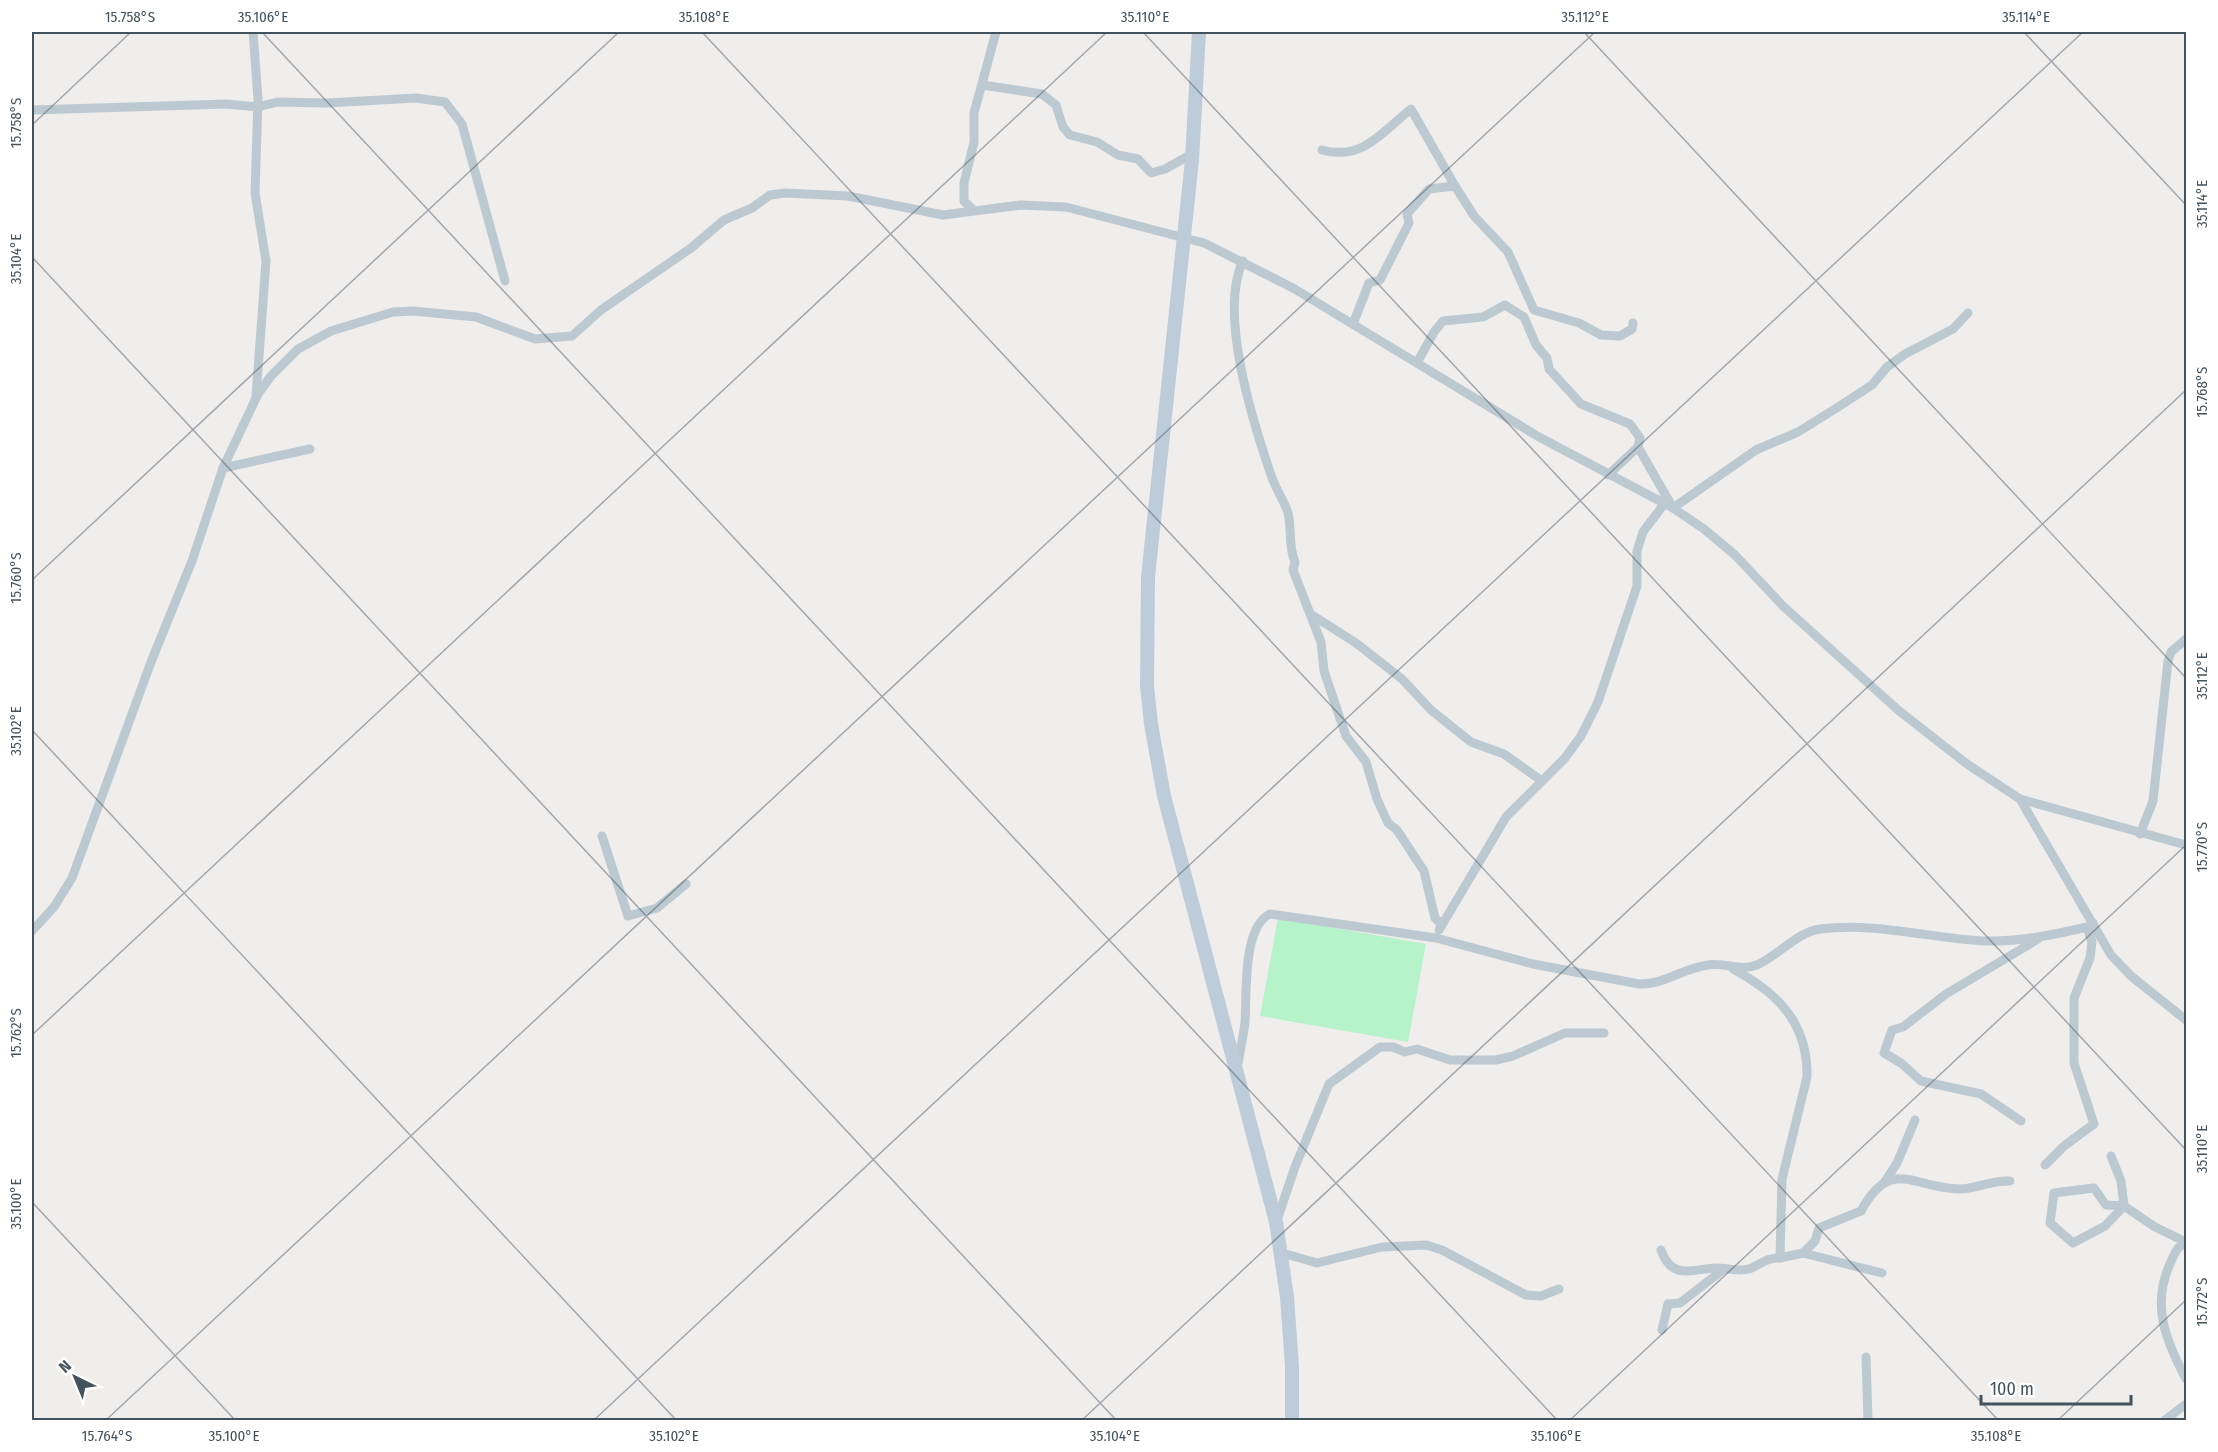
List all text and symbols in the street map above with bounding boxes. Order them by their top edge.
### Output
text: 15.758°S [105,8,155,26]
text: 35.106°E [238,8,288,26]
text: 35.108°E [679,8,729,26]
text: 35.110°E [1121,8,1169,26]
text: 35.112°E [1561,8,1609,26]
text: 35.114°E [2002,8,2050,26]
text: 15.758°S [7,98,25,148]
text: 35.114°E [2193,180,2211,228]
text: 35.104°E [7,234,25,284]
text: 15.768°S [2193,366,2211,418]
text: 15.760°S [7,552,25,604]
text: 35.112°E [2193,652,2211,700]
text: 35.102°E [7,706,25,756]
text: 15.770°S [2193,822,2211,872]
text: 15.762°S [7,1008,25,1058]
text: 35.110°E [2193,1125,2211,1173]
text: 35.100°E [7,1179,25,1229]
text: 15.772°S [2193,1277,2211,1327]
north arrow [45,1347,105,1407]
text: N [55,1356,75,1377]
scale bar [1981,1368,2131,1406]
text: 100 m [1990,1378,2034,1400]
text: 15.764°S [82,1427,132,1445]
text: 35.100°E [209,1427,259,1445]
text: 35.102°E [649,1427,699,1445]
text: 35.104°E [1090,1427,1140,1445]
text: 35.106°E [1531,1427,1581,1445]
text: 35.108°E [1971,1427,2021,1445]

